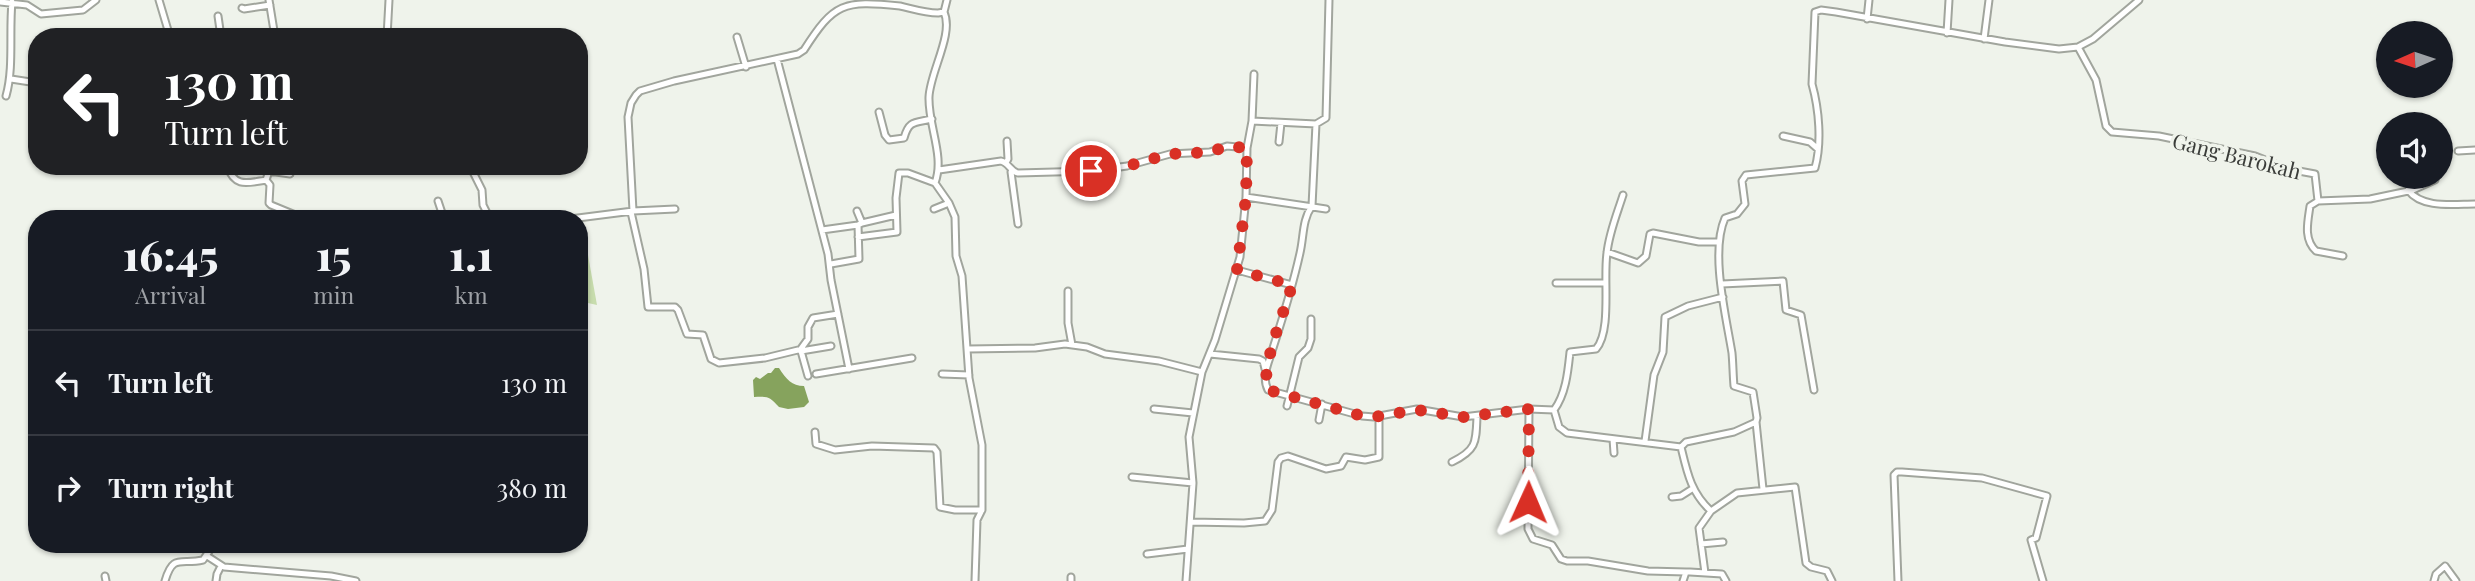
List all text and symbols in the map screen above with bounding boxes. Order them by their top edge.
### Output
north arrow [2376,21,2454,98]
map controls [2376,21,2453,189]
text: 130 m [164,47,294,112]
icon: left [49,56,140,147]
text: Turn left [164,110,288,153]
button: sound [2376,112,2453,189]
street label: Gang Barokah [2170,125,2305,185]
pin [1061,141,1121,201]
icon: arrive [1072,152,1110,190]
text: 16:45 [123,226,218,282]
text: 15 [316,226,352,282]
text: 1.1 [449,226,493,282]
text: Arrival [135,279,206,310]
text: min [313,279,354,310]
text: km [455,279,488,310]
icon: left [49,364,87,402]
text: Turn left [108,365,213,400]
text: 130 m [501,365,567,400]
position arrow [1491,465,1565,539]
icon: right [49,469,87,507]
text: Turn right [108,470,234,505]
text: 380 m [497,470,567,505]

